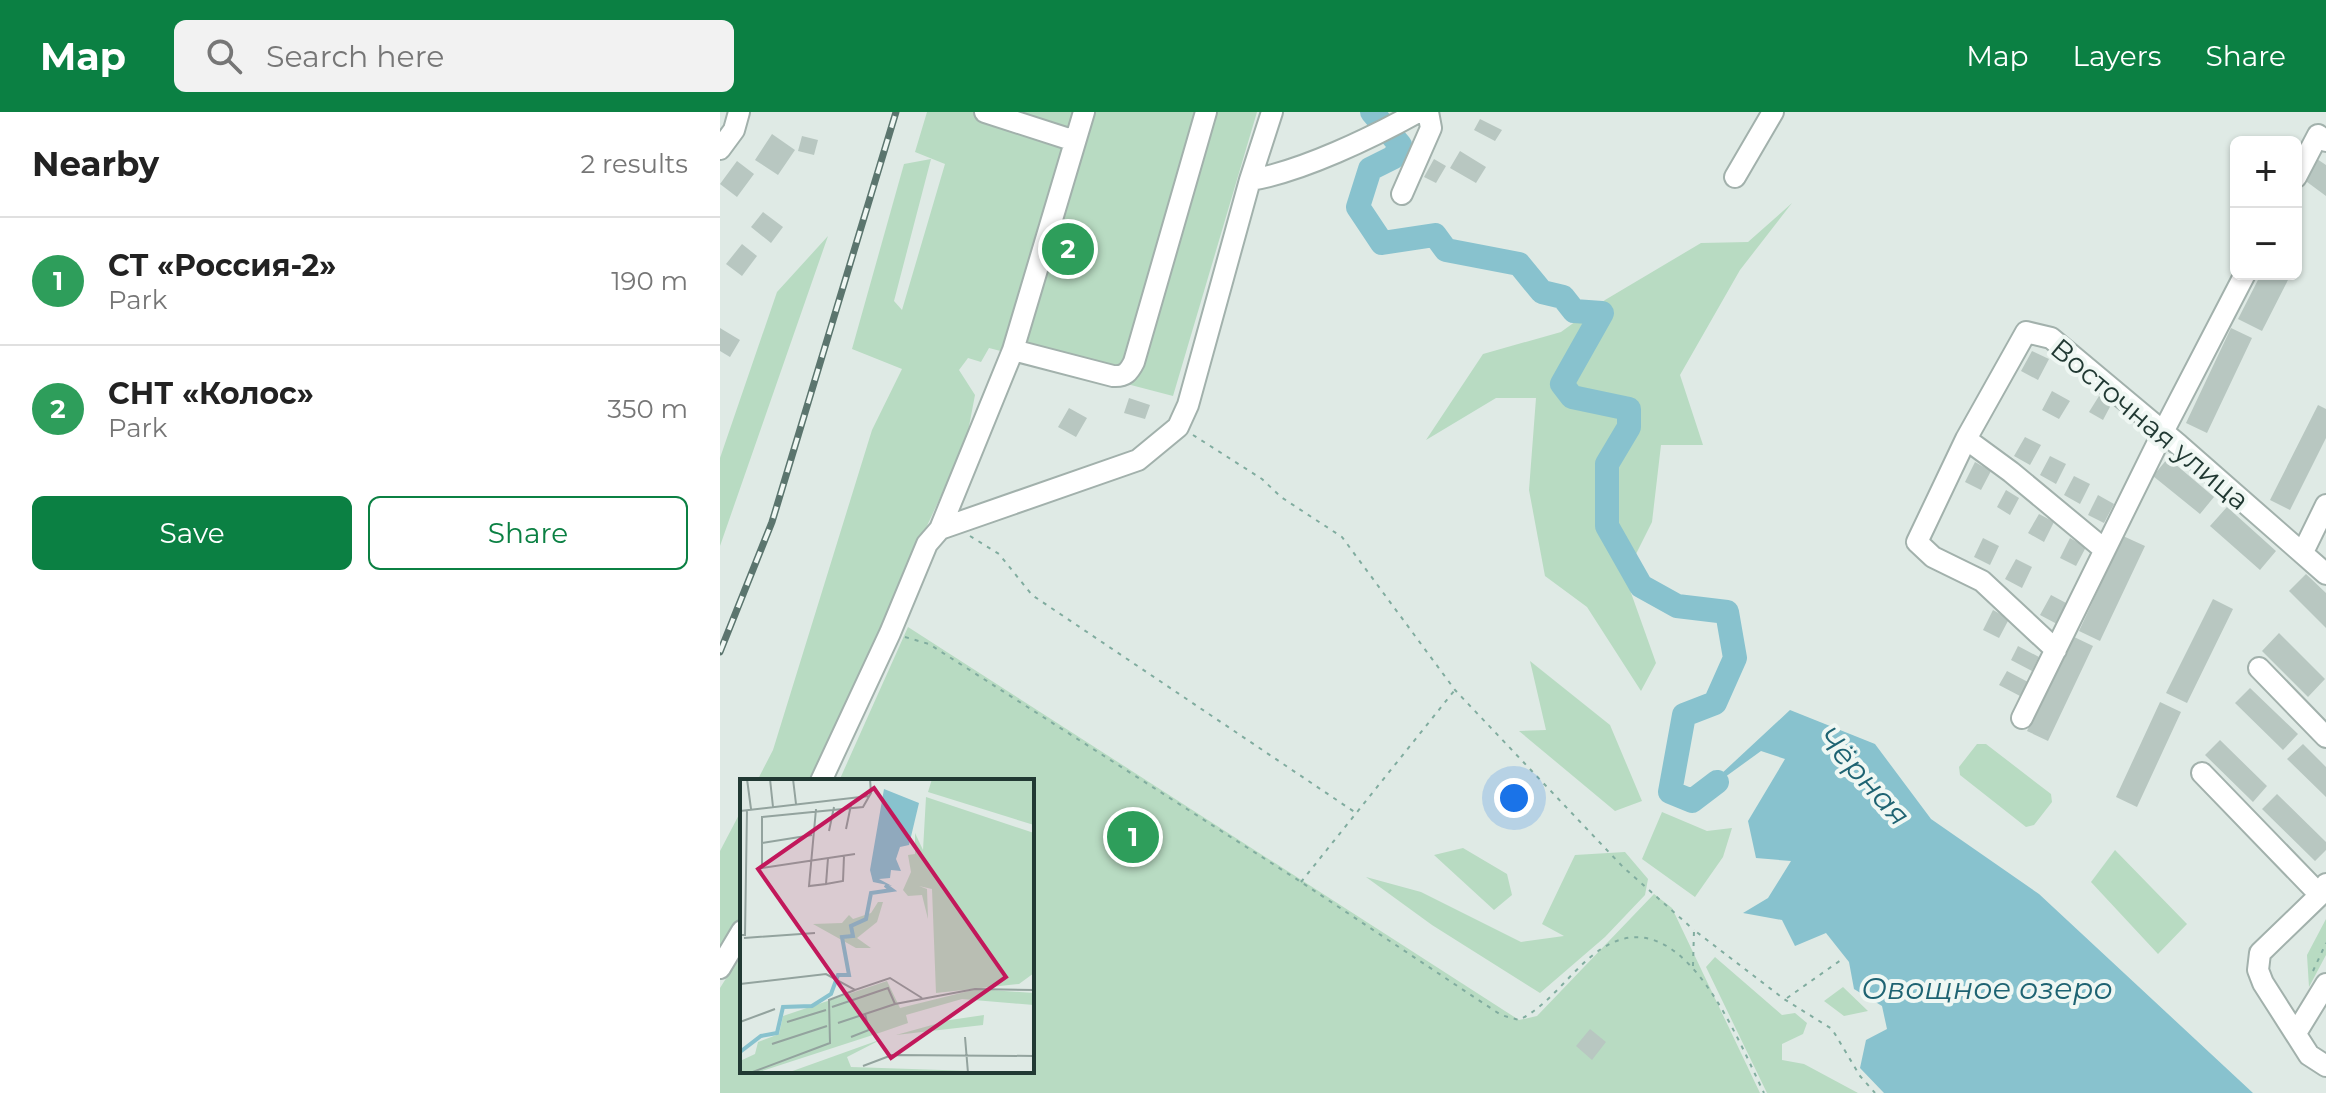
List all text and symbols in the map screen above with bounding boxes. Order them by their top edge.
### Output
search box [174,20,734,92]
text: Map [40,33,126,80]
icon: search [202,34,246,78]
text: Search here [266,38,444,75]
text: Map [1966,39,2029,73]
text: Layers [2073,39,2162,73]
text: Share [2206,39,2286,73]
map controls [2230,136,2302,280]
button: + [2230,136,2302,208]
text: Nearby [32,143,159,185]
text: 2 results [580,148,688,180]
button: − [2230,208,2302,280]
pin: 2 [1042,219,1094,279]
text: СТ «Россия-2» [108,247,336,284]
text: 1 [53,265,63,297]
text: 190 m [611,265,688,297]
text: Park [108,284,167,316]
street label: Восточная улица [2044,331,2256,517]
text: СНТ «Колос» [108,375,314,412]
text: 2 [50,393,66,425]
text: 350 m [607,393,688,425]
text: Park [108,412,167,444]
button: Save [32,496,352,570]
button: Share [368,496,688,570]
water label: Чёрная [1810,719,1918,833]
your location [1494,778,1534,818]
inset map [740,779,1034,1073]
pin: 1 [1107,807,1159,867]
water label: Овощное озеро [1861,970,2113,1007]

